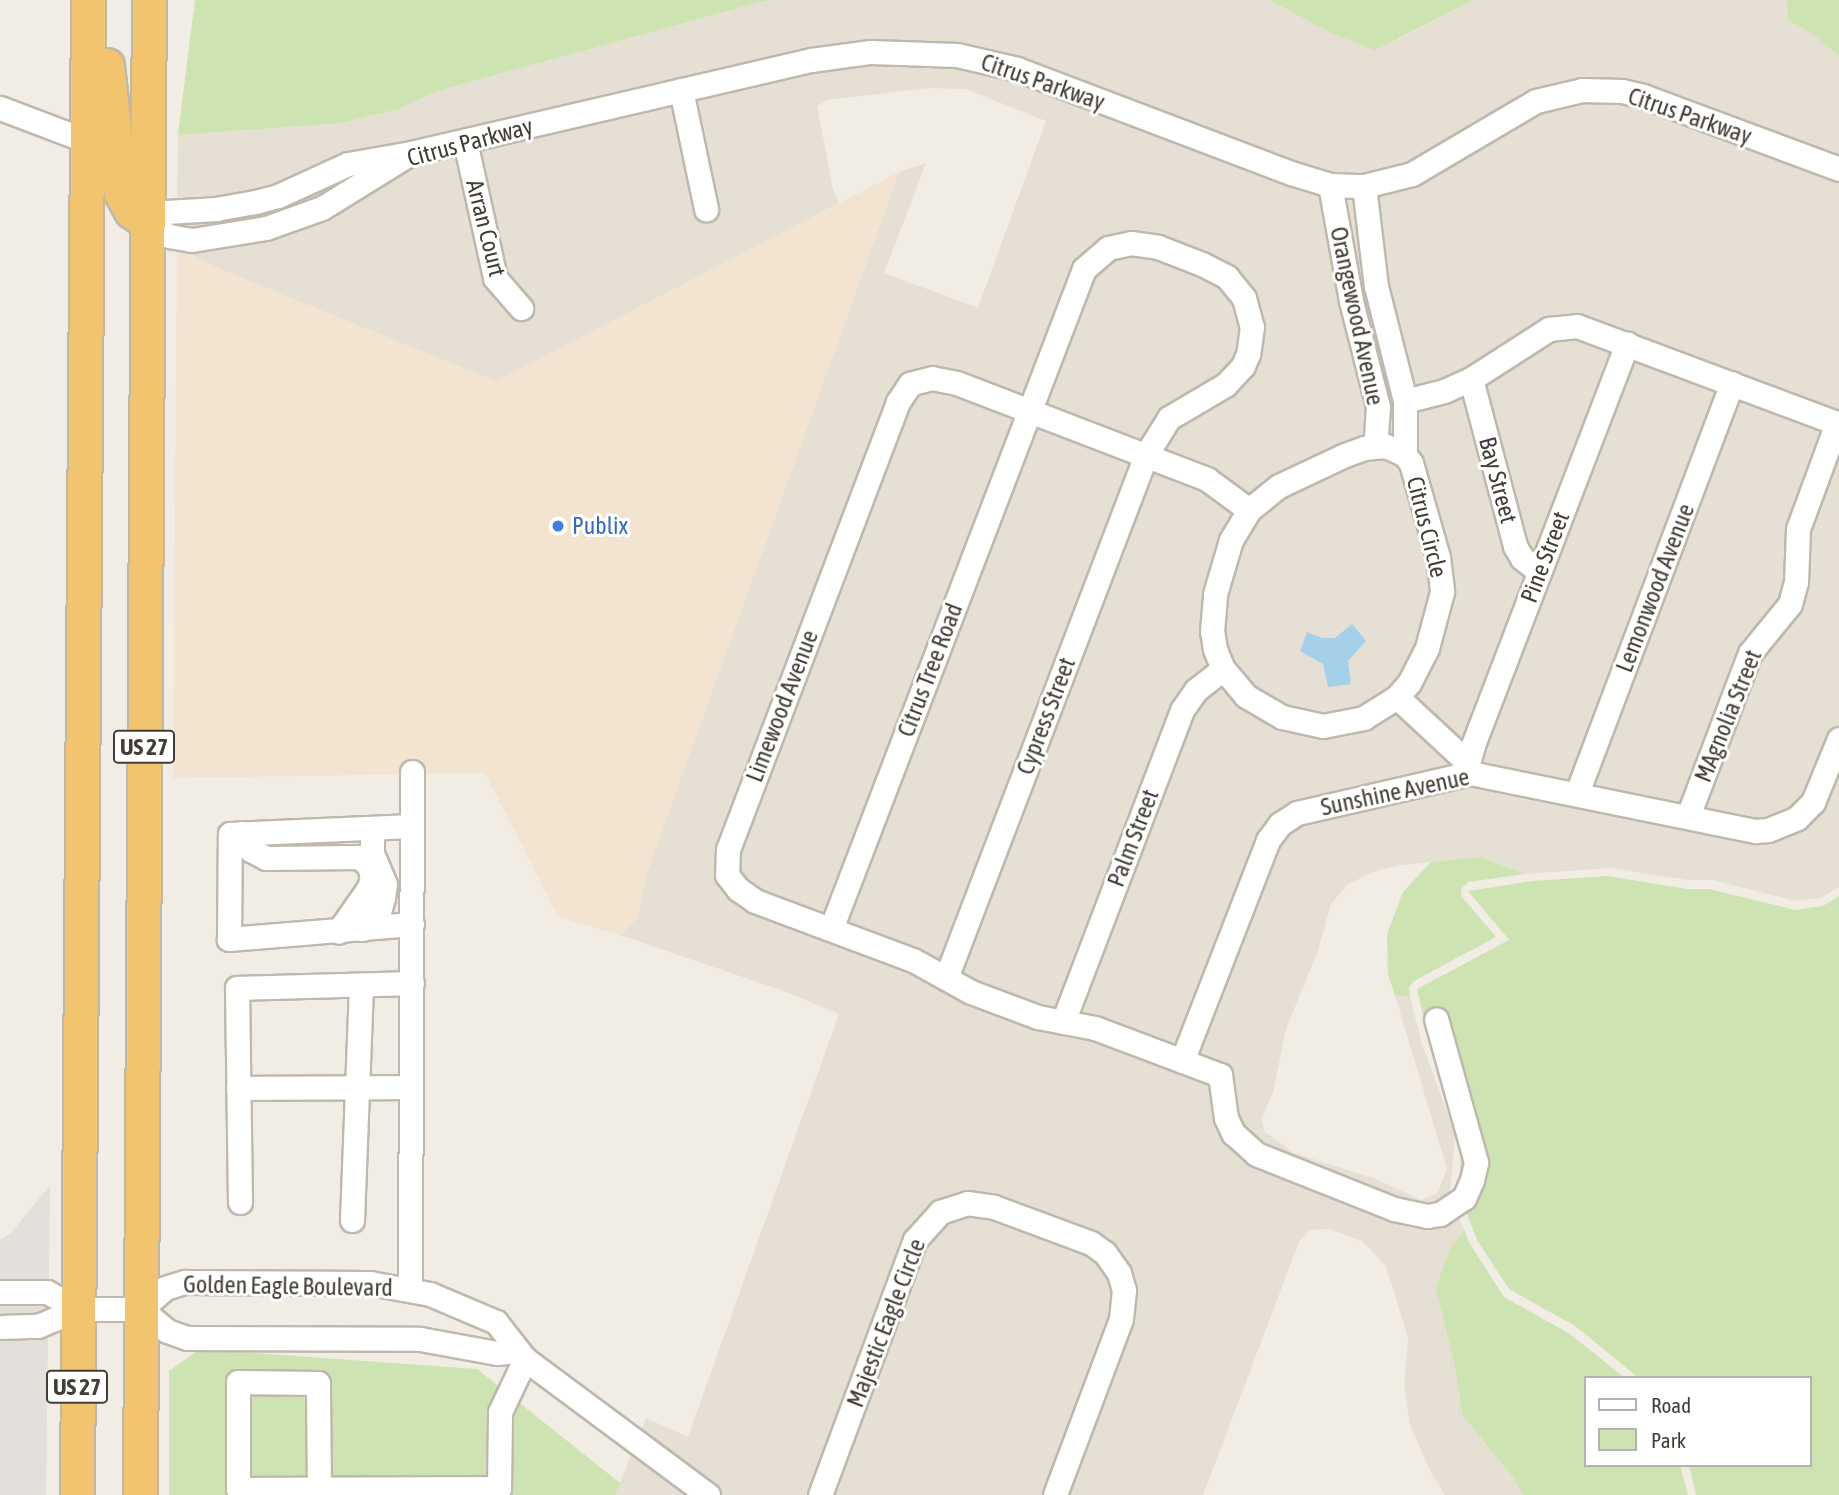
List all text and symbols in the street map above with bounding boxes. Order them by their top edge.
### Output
street label: Citrus Parkway [977,47,1109,117]
street label: Citrus Parkway [1624,81,1756,151]
street label: Citrus Parkway [404,111,536,173]
street label: Arran Court [460,177,512,279]
street label: Orangewood Avenue [1324,224,1390,408]
street label: Bay Street [1473,434,1523,526]
street label: Citrus Circle [1401,474,1453,580]
street label: Lemonwood Avenue [1610,500,1700,676]
street label: Pine Street [1514,507,1576,607]
place label: Publix [572,512,628,540]
marker: Publix [550,518,566,534]
street label: Citrus Tree Road [891,599,969,741]
street label: Limewood Avenue [740,626,824,786]
street label: MAgnolia Street [1688,646,1768,786]
street label: Cypress Street [1011,653,1081,779]
road number: US 27 [113,727,176,766]
street label: Sunshine Avenue [1318,762,1472,822]
street label: Palm Street [1101,785,1165,891]
street label: Majestic Eagle Circle [841,1235,931,1411]
street label: Golden Eagle Boulevard [183,1270,393,1302]
road number: US 27 [46,1368,108,1406]
legend [1584,1376,1811,1467]
text: Road [1651,1393,1691,1417]
text: Park [1651,1428,1686,1452]

